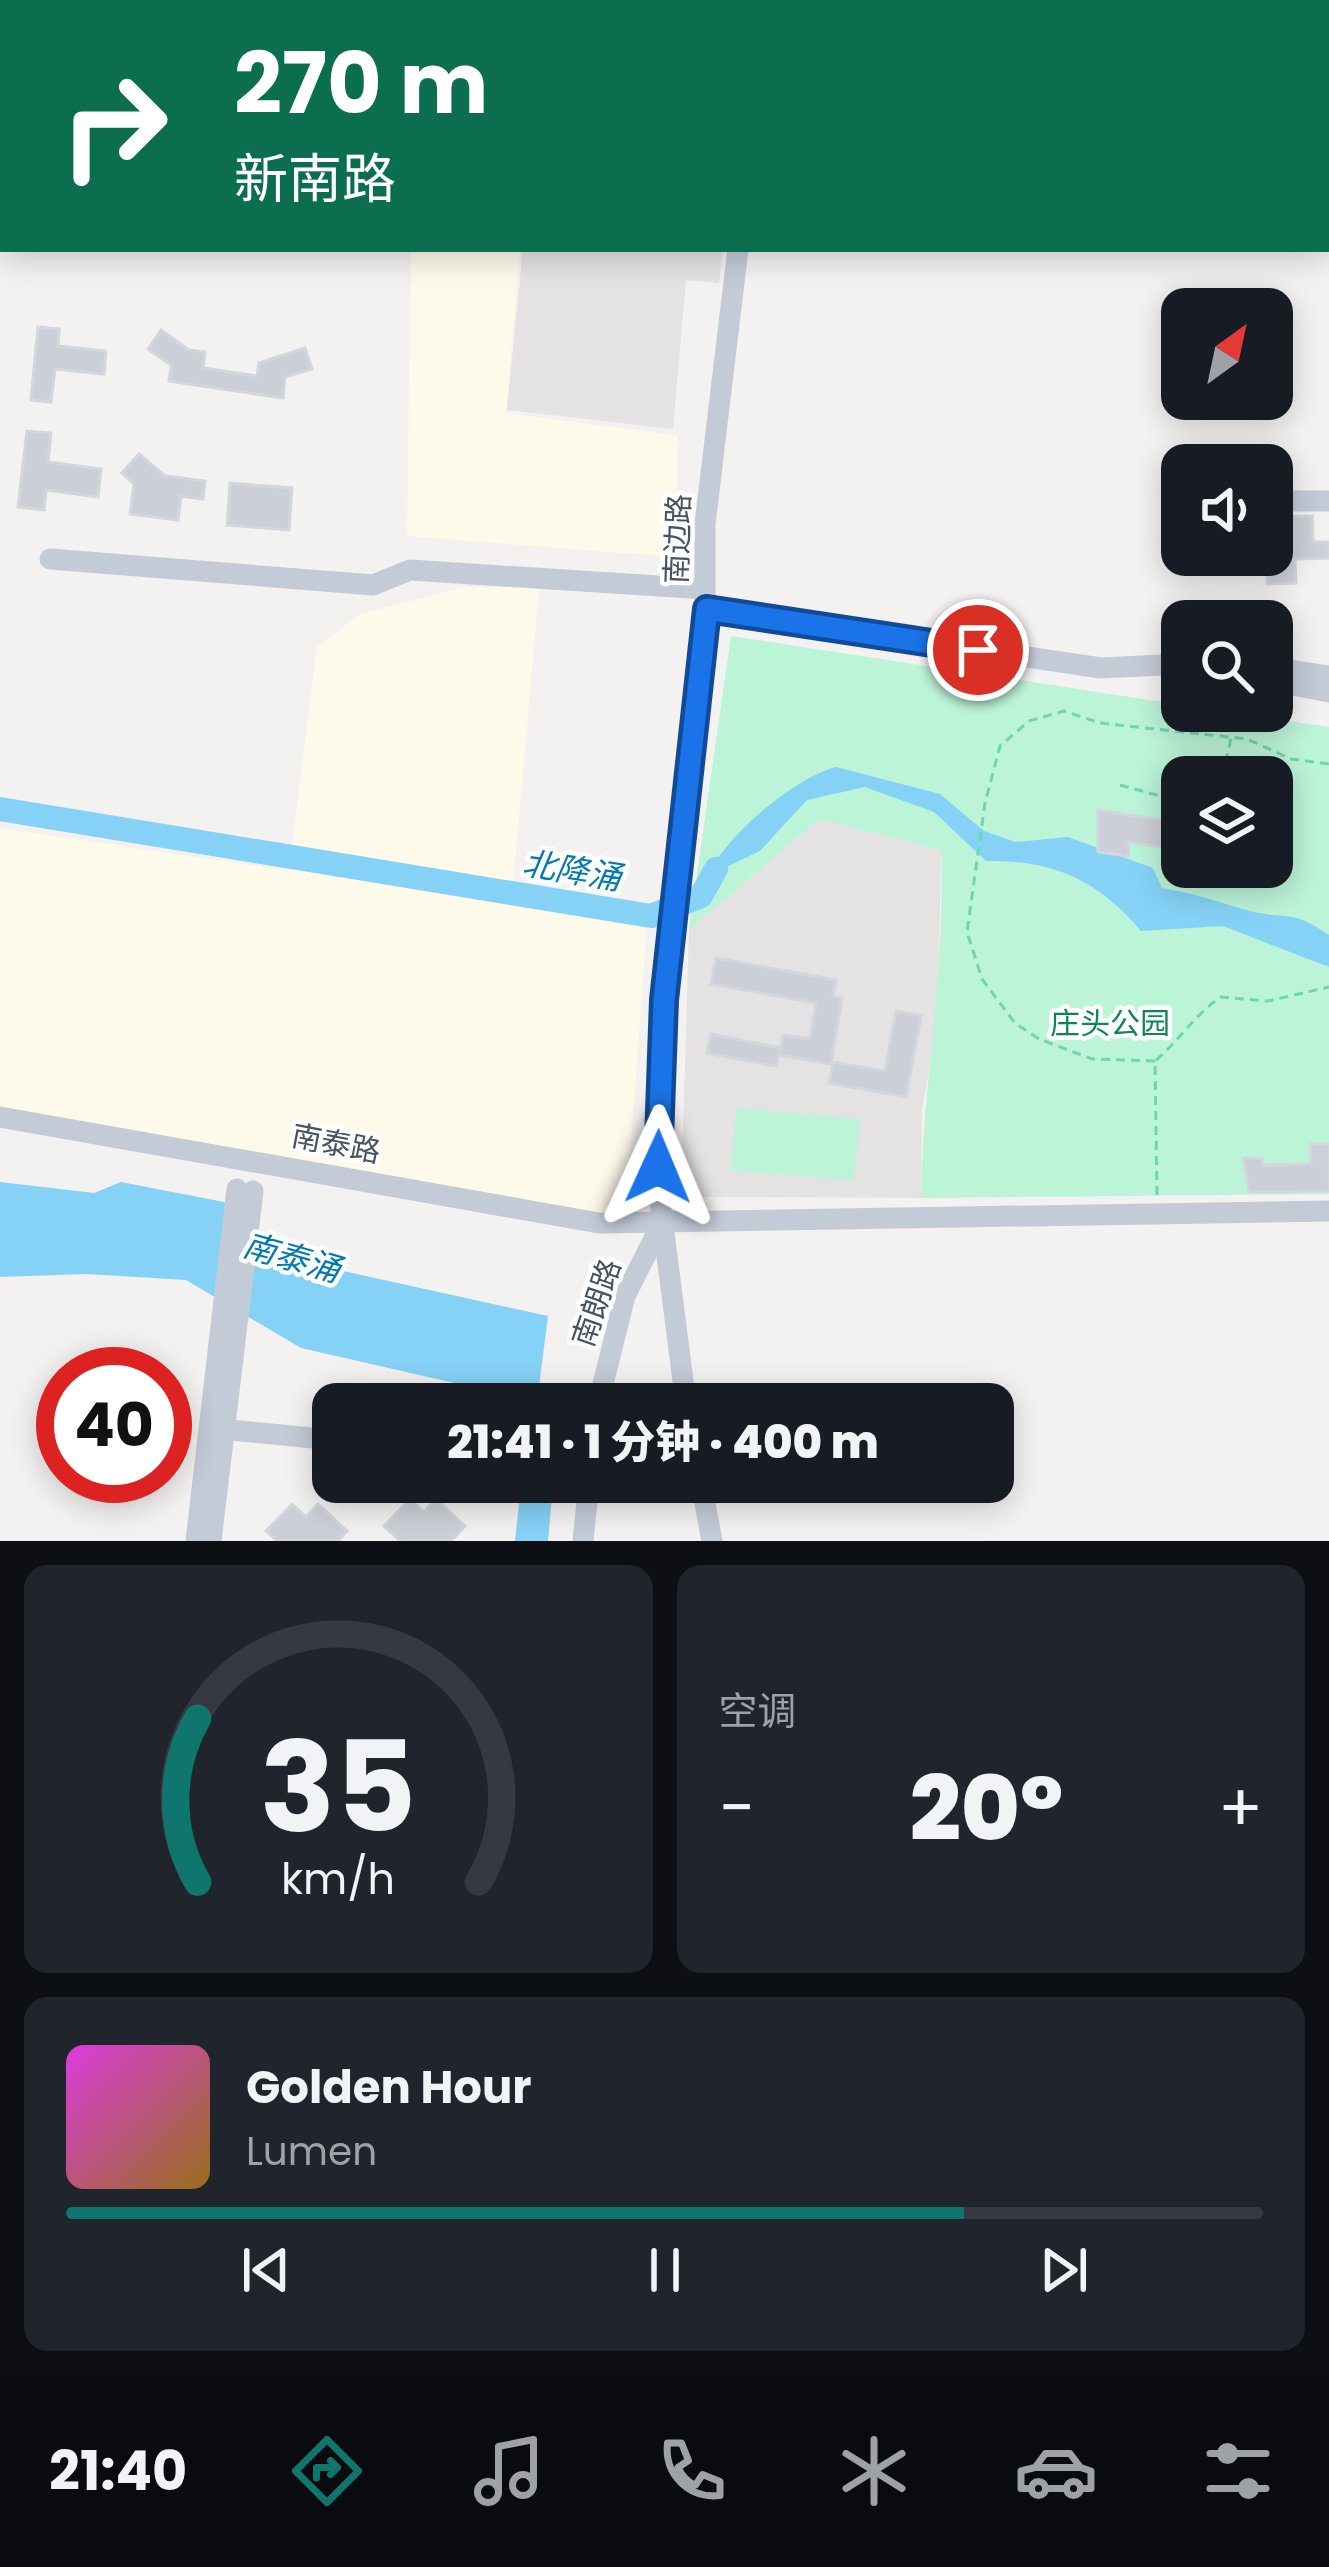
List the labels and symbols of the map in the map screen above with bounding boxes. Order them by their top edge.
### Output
north arrow [1161,288,1293,420]
street label: 南边路 [654,493,701,585]
pin [927,599,1029,701]
water label: 北降涌 [519,840,628,902]
park label: 庄头公园 [1050,1002,1170,1045]
position arrow [595,1104,721,1230]
street label: 南泰路 [288,1114,384,1173]
water label: 南泰涌 [238,1221,350,1295]
street label: 南朗路 [562,1253,632,1352]
speed limit sign: 40 [36,1347,192,1503]

